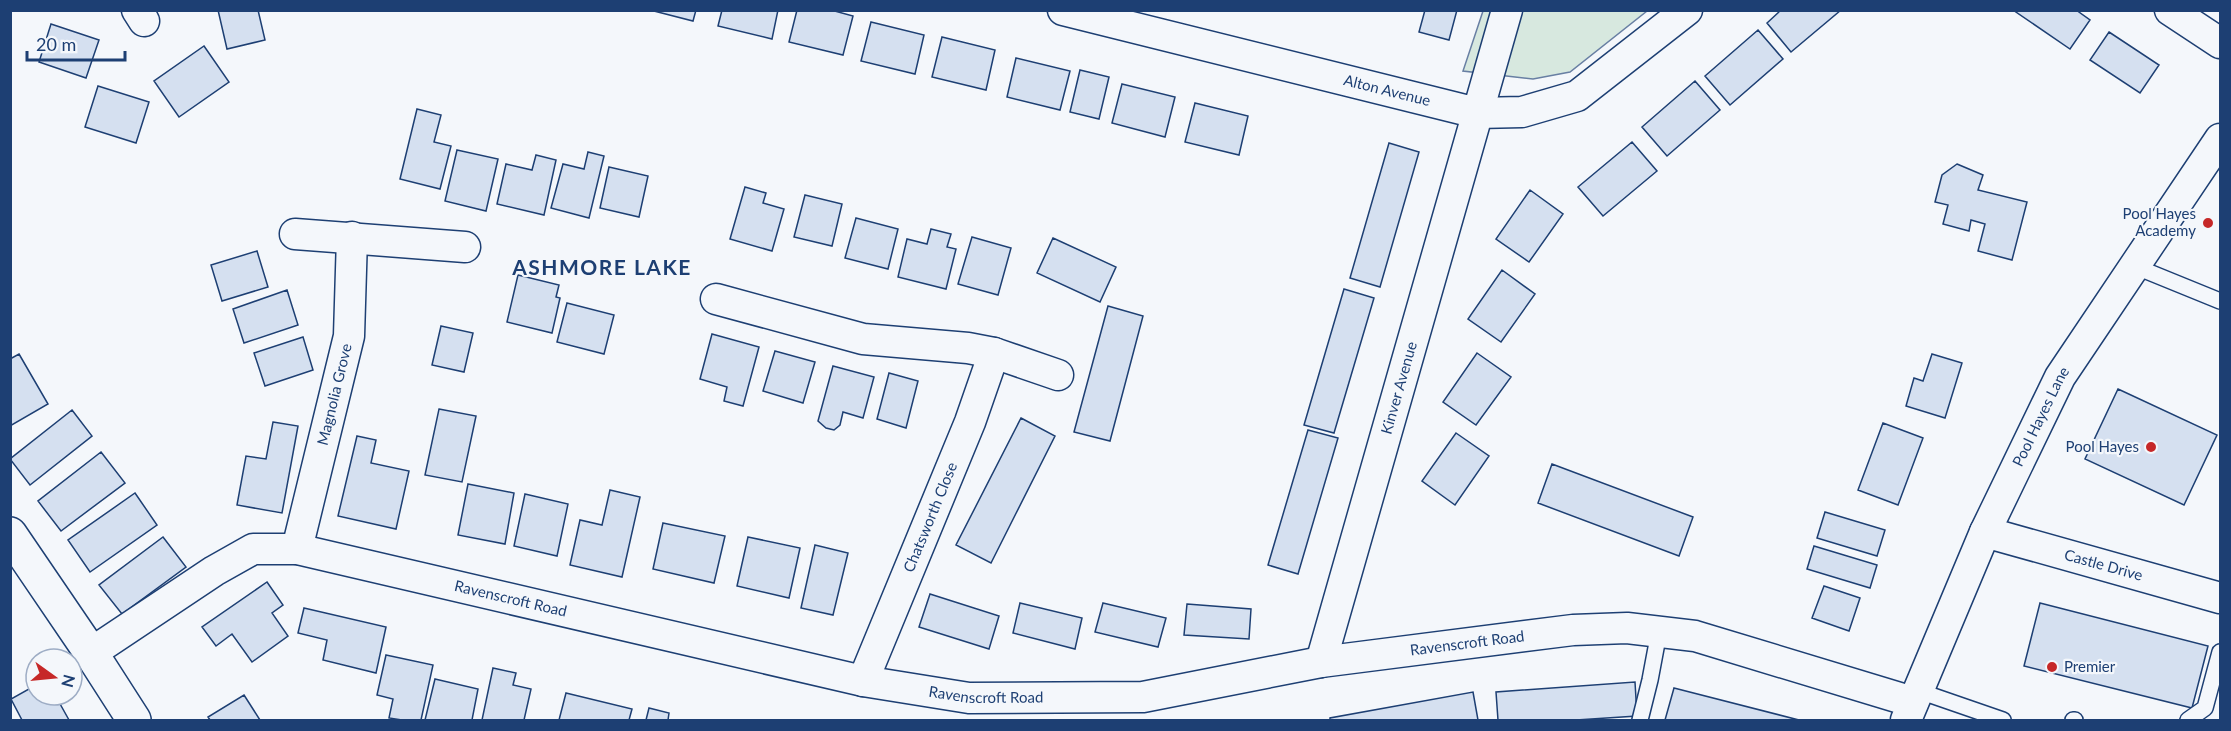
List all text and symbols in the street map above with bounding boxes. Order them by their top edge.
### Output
scale bar [27,24,124,62]
text: 20 m [36,33,76,55]
street label: Alton Avenue [1342,70,1433,109]
place label: Pool Hayes Academy [2123,204,2196,239]
marker: Pool Hayes Academy [2201,216,2215,230]
district label: ASHMORE LAKE [511,254,692,279]
street label: Kinver Avenue [1376,339,1420,436]
street label: Magnolia Grove [313,342,355,447]
street label: Pool Hayes Lane [2008,363,2072,469]
place label: Pool Hayes [2066,437,2139,455]
marker: Pool Hayes [2144,440,2158,454]
street label: Chatsworth Close [899,459,960,575]
street label: Castle Drive [2063,545,2145,584]
street label: Ravenscroft Road [453,576,569,620]
street label: Ravenscroft Road [1409,626,1525,659]
north arrow [24,647,84,707]
place label: Premier [2064,657,2116,675]
marker: Premier [2045,660,2059,674]
text: N [58,673,80,689]
street label: Ravenscroft Road [928,682,1043,706]

